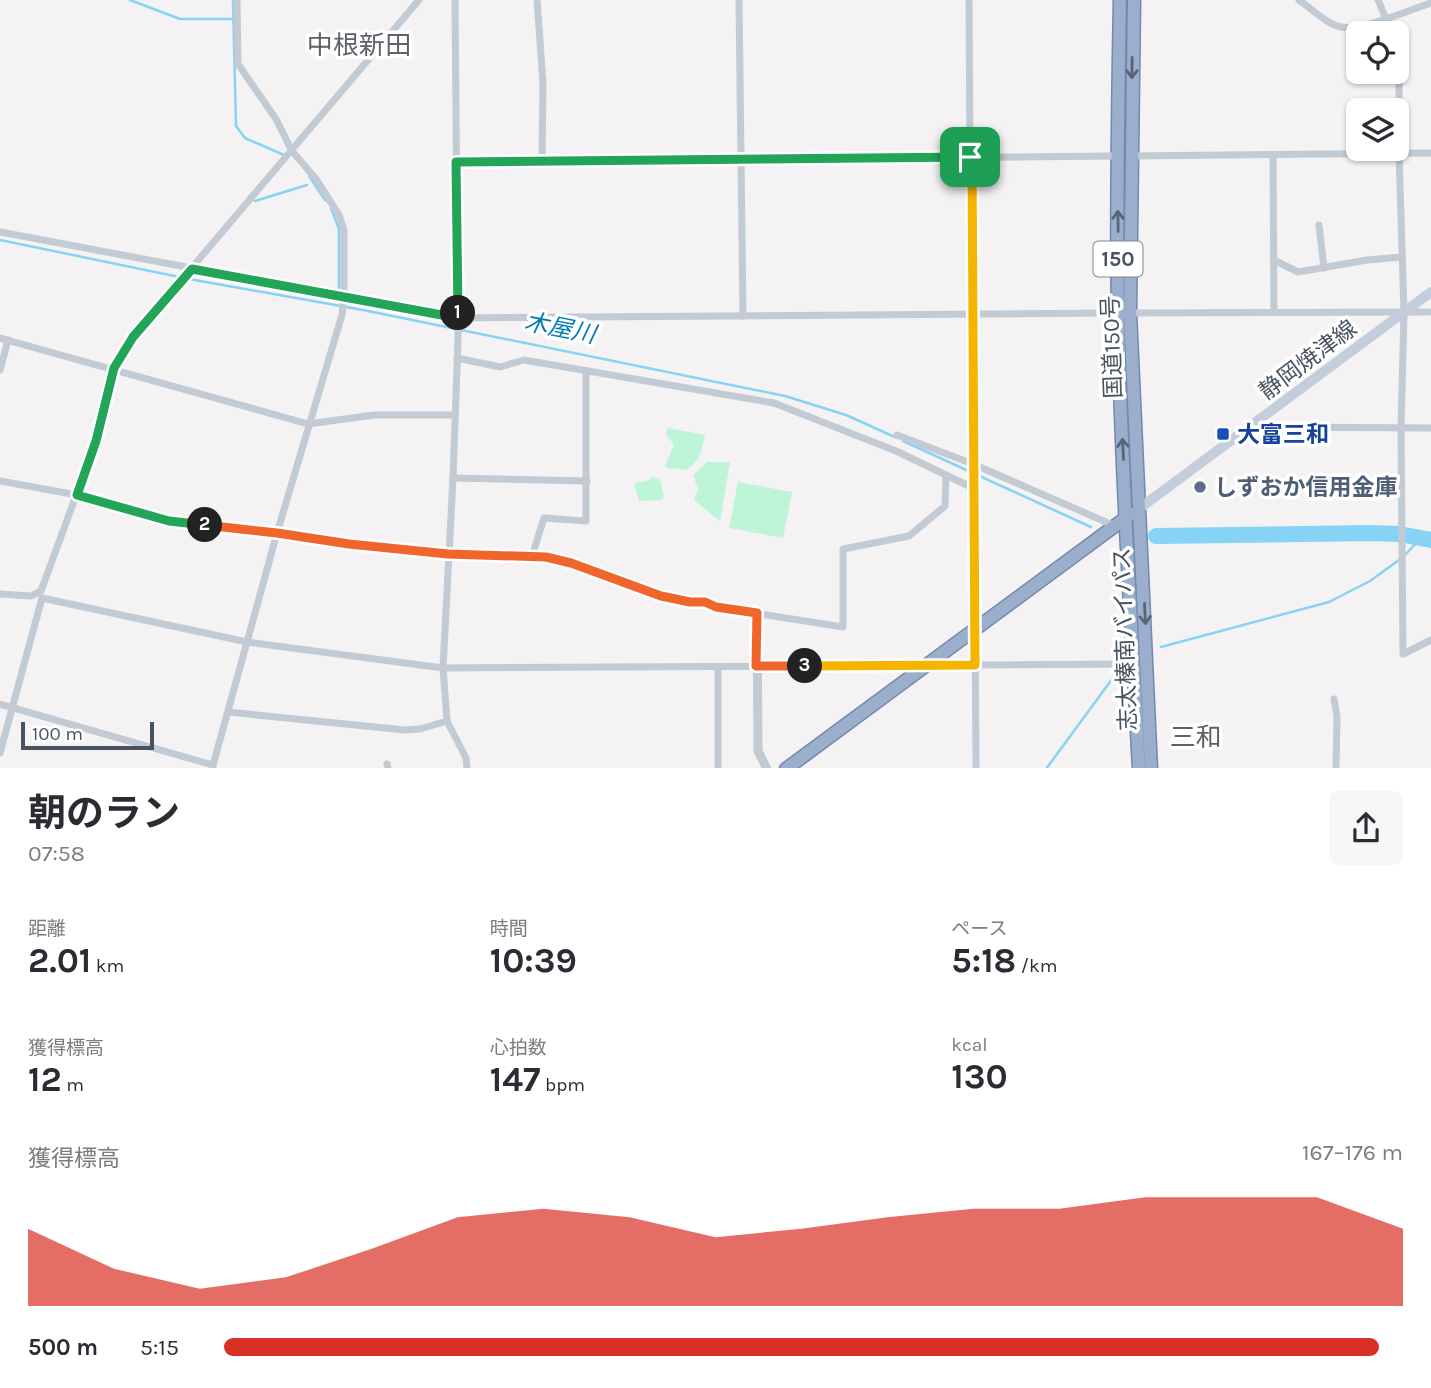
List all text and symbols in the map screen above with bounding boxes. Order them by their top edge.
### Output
map controls [1346,21,1409,161]
button: locate [1346,21,1409,84]
district label: 中根新田 [307,30,411,61]
one-way arrow [1126,56,1139,79]
button: layers [1346,98,1409,161]
pin [940,127,1000,187]
icon: arrive [951,138,989,176]
one-way arrow [1111,210,1124,233]
road number: 150 [1094,242,1142,276]
street label: 国道150号 [1097,295,1127,399]
pin: 1 [440,296,476,330]
text: 1 [454,301,461,323]
water label: 木屋川 [522,307,601,349]
street label: 静岡焼津線 [1254,315,1362,405]
place label: 大富三和 [1237,421,1329,448]
marker: 大富三和 [1215,426,1231,442]
one-way arrow [1116,438,1129,461]
place label: しずおか信用金庫 [1214,474,1398,501]
marker: しずおか信用金庫 [1192,479,1208,495]
pin: 2 [188,508,222,542]
text: 2 [199,513,210,535]
street label: 志太榛南バイパス [1108,547,1142,731]
one-way arrow [1139,602,1152,625]
pin: 3 [788,648,822,684]
text: 3 [799,654,810,676]
scale bar [21,720,154,751]
district label: 三和 [1170,722,1222,753]
text: 100 m [32,723,83,745]
text: 朝のラン [28,791,180,836]
button: share [1329,791,1403,865]
text: 07:58 [28,840,85,867]
text: 距離 [28,918,66,940]
text: 時間 [490,918,528,940]
text: ペース [951,918,1007,940]
text: 2.01 [28,940,91,981]
text: 10:39 [490,940,577,981]
text: 5:18 [951,940,1016,981]
text: km [91,955,124,977]
text: /km [1016,955,1057,977]
text: kcal [951,1034,988,1056]
text: 獲得標高 [28,1037,104,1059]
text: 心拍数 [490,1037,547,1059]
text: 130 [951,1056,1008,1097]
text: 12 [28,1059,62,1100]
text: 147 [490,1059,540,1100]
text: m [62,1074,84,1096]
text: bpm [540,1074,585,1096]
text: 167–176 m [1302,1139,1403,1166]
text: 獲得標高 [28,1145,120,1172]
text: 500 m [28,1334,98,1361]
text: 5:15 [140,1334,179,1361]

